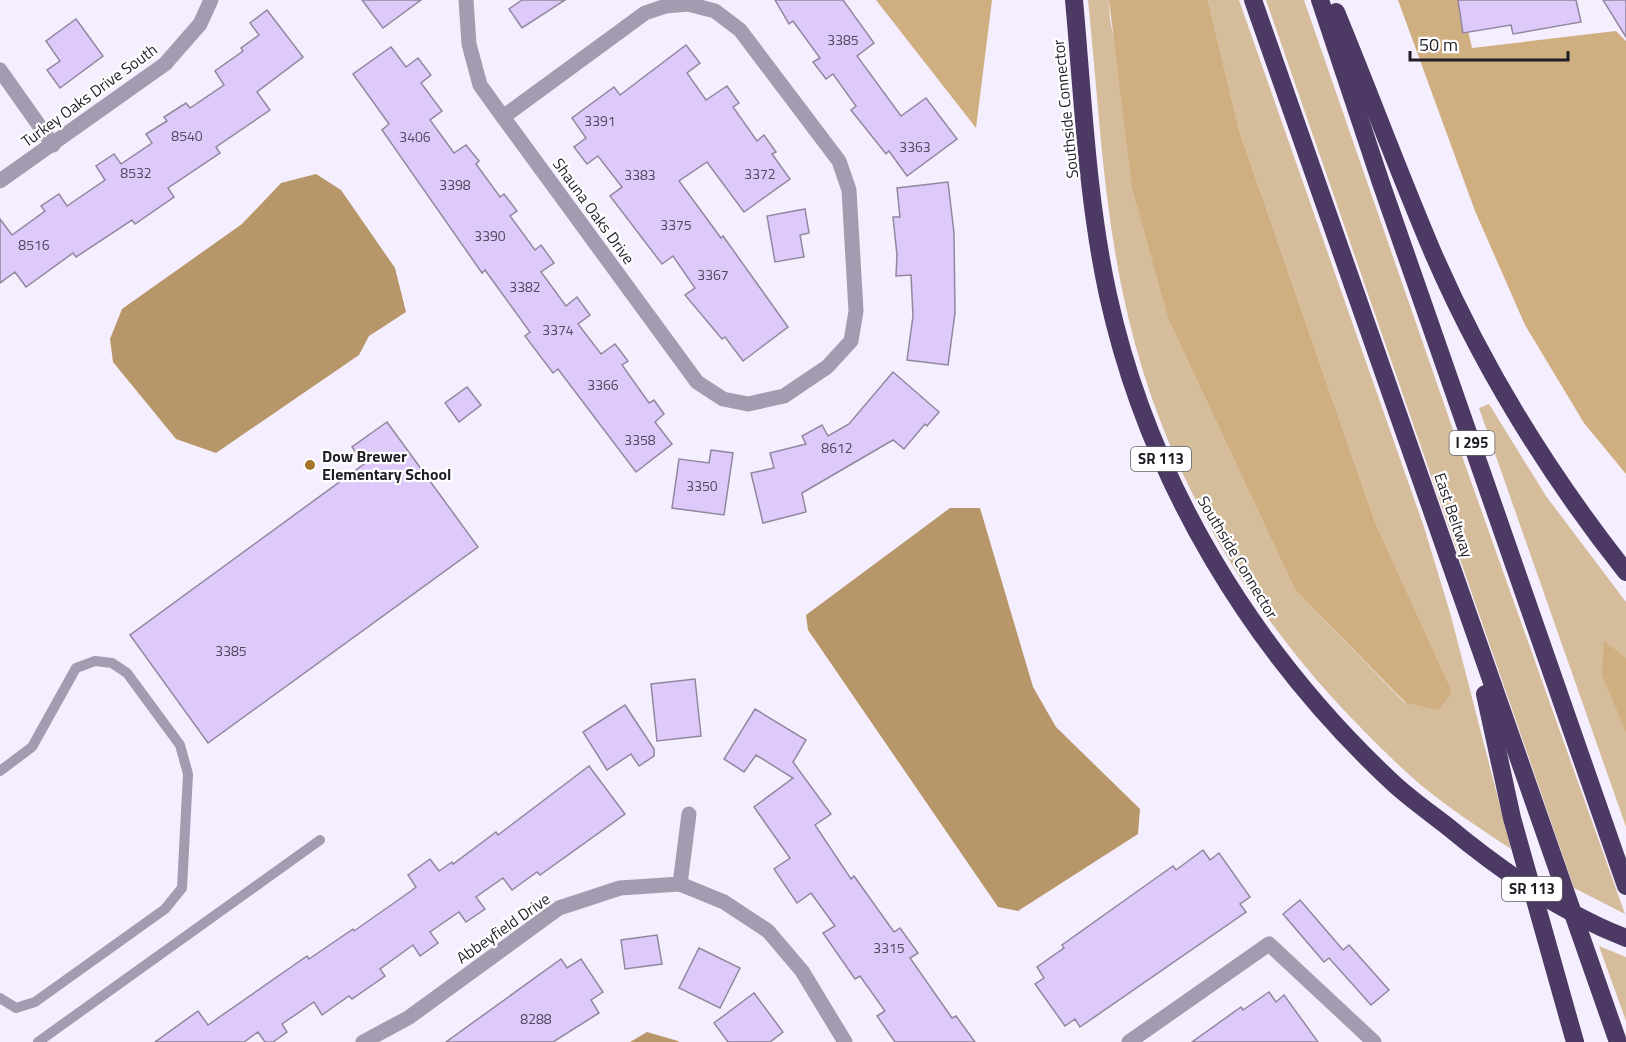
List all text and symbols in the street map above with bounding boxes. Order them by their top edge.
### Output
scale bar [1410,24,1568,62]
house number: 3385 [827,29,859,50]
text: 50 m [1419,31,1458,58]
street label: Turkey Oaks Drive South [16,37,162,153]
street label: Southside Connector [1046,38,1084,180]
house number: 3391 [584,110,616,131]
house number: 8540 [171,125,203,146]
house number: 3406 [399,126,431,147]
house number: 3363 [899,136,931,157]
street label: Shauna Oaks Drive [547,153,641,269]
house number: 8532 [120,162,152,183]
house number: 3372 [744,163,776,184]
house number: 3383 [624,164,656,185]
house number: 3398 [439,174,471,195]
house number: 3375 [660,214,692,235]
house number: 3390 [474,225,506,246]
house number: 8516 [18,234,50,255]
house number: 3367 [697,264,729,285]
house number: 3382 [509,276,541,297]
house number: 3374 [542,319,574,340]
house number: 3366 [587,374,619,395]
house number: 3358 [624,429,656,450]
road number: I 295 [1450,431,1494,455]
house number: 8612 [821,437,853,458]
place label: Dow Brewer Elementary School [322,444,451,486]
road number: SR 113 [1131,447,1191,471]
marker: Dow Brewer Elementary School [303,458,317,472]
street label: East Beltway [1428,469,1480,561]
house number: 3350 [686,475,718,496]
street label: Southside Connector [1192,491,1284,623]
house number: 3385 [215,640,247,661]
road number: SR 113 [1502,877,1562,901]
street label: Abbeyfield Drive [451,887,555,969]
house number: 3315 [873,937,905,958]
house number: 8288 [520,1008,552,1029]

